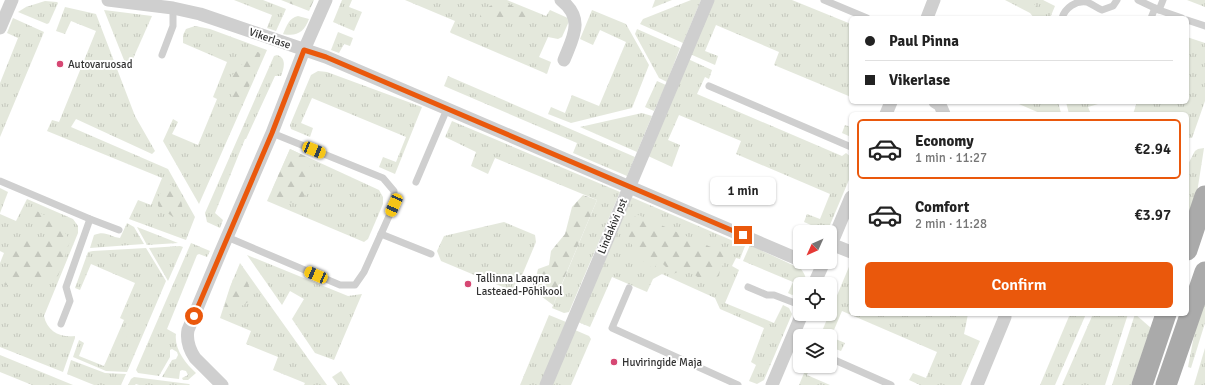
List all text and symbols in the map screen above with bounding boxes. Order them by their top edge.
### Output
street label: Vikerlase [247,25,292,52]
text: Paul Pinna [889,32,959,50]
place label: Autovaruosad [68,58,133,71]
marker: Autovaruosad [55,59,65,69]
text: Vikerlase [889,71,950,89]
icon: car [867,131,903,167]
text: Economy [915,132,974,150]
car [301,140,327,160]
text: €2.94 [1134,140,1171,158]
text: 1 min · 11:27 [915,150,987,166]
callout: 1 min [710,177,776,205]
text: 1 min [727,183,759,199]
car [384,192,404,218]
street label: Lindakivi pst [595,196,630,256]
icon: car [867,197,903,233]
text: Comfort [915,198,969,216]
text: €3.97 [1134,206,1171,224]
text: 2 min · 11:28 [915,216,987,232]
north arrow [793,225,837,269]
map controls [793,225,837,373]
route end [734,226,752,244]
button: Confirm [865,262,1173,308]
car [303,265,329,285]
place label: Tallinna Laagna Lasteaed-Põhikool [476,272,563,298]
button: locate [793,277,837,321]
marker: Tallinna Laagna Lasteaed-Põhikool [463,279,473,289]
route start [185,307,203,325]
button: layers [793,329,837,373]
place label: Huviringide Maja [622,356,703,369]
marker: Huviringide Maja [609,357,619,367]

